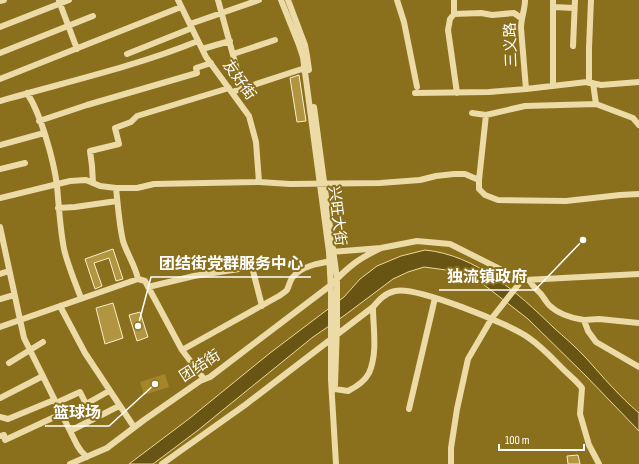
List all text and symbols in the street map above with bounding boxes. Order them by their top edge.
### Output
street label: 三义路 [501,22,521,68]
street label: 友好街 [218,56,260,104]
street label: 兴旺大街 [324,185,350,247]
callout: 团结街党群服务中心 [151,249,311,277]
text: 团结街党群服务中心 [159,255,303,274]
callout: 独流镇政府 [439,262,535,290]
text: 独流镇政府 [447,267,527,287]
street label: 团结街 [176,346,224,386]
callout: 篮球场 [45,398,109,426]
text: 篮球场 [53,404,101,423]
scale bar [499,426,584,452]
text: 100 m [505,433,530,448]

